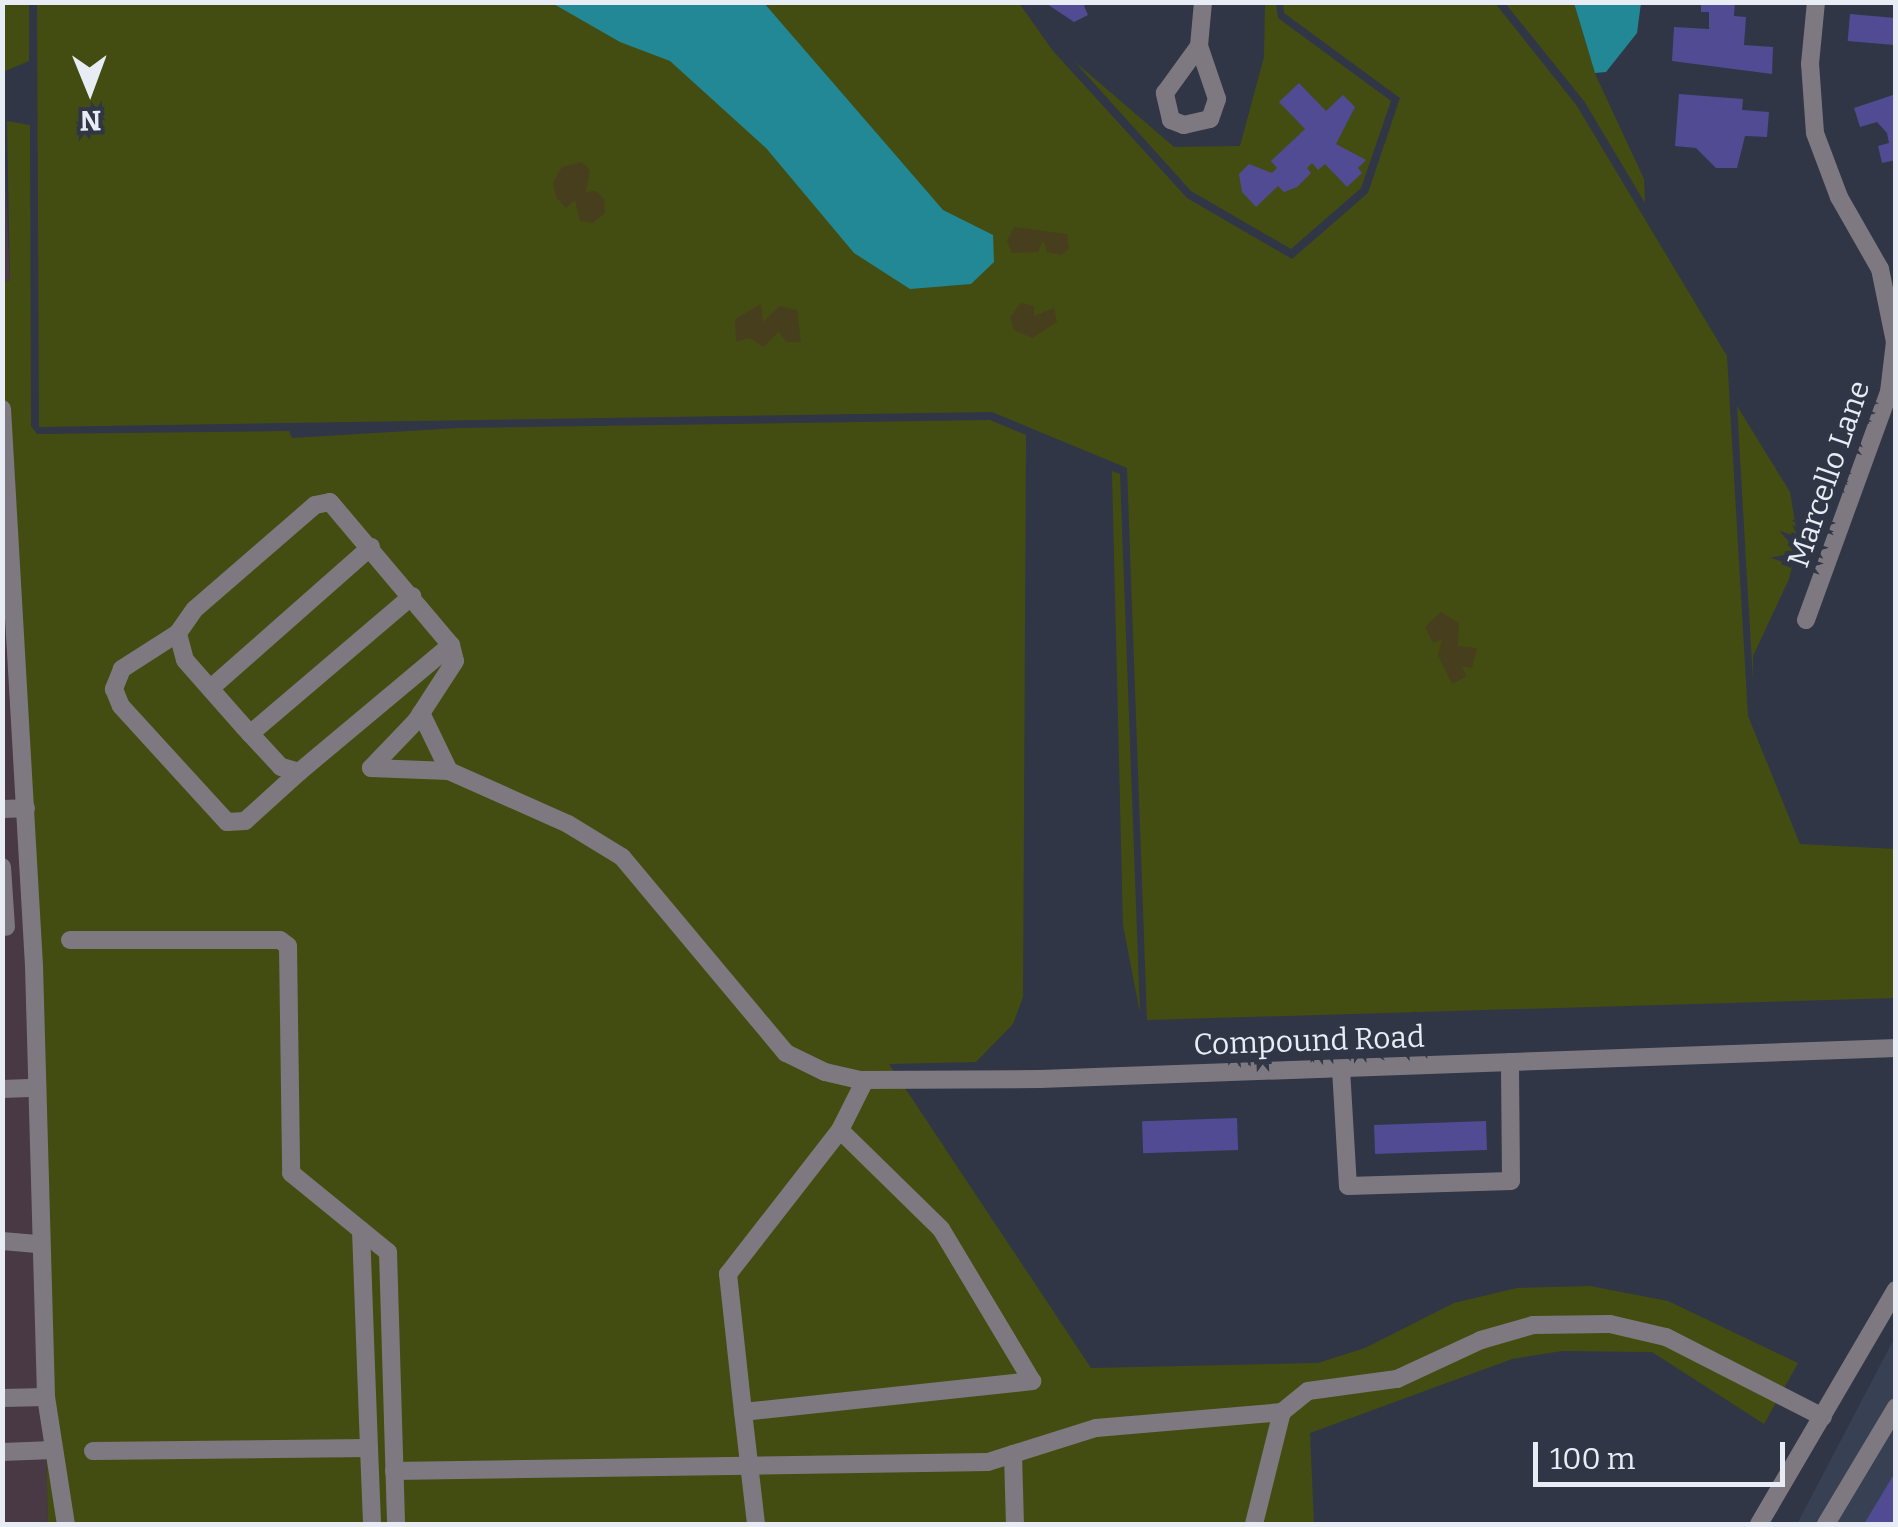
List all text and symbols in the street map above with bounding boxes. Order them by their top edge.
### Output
north arrow [40,40,140,140]
text: N [79,104,102,137]
street label: Marcello Lane [1780,376,1878,572]
street label: Compound Road [1193,1019,1425,1063]
scale bar [1538,1422,1790,1484]
text: 100 m [1550,1441,1635,1477]

